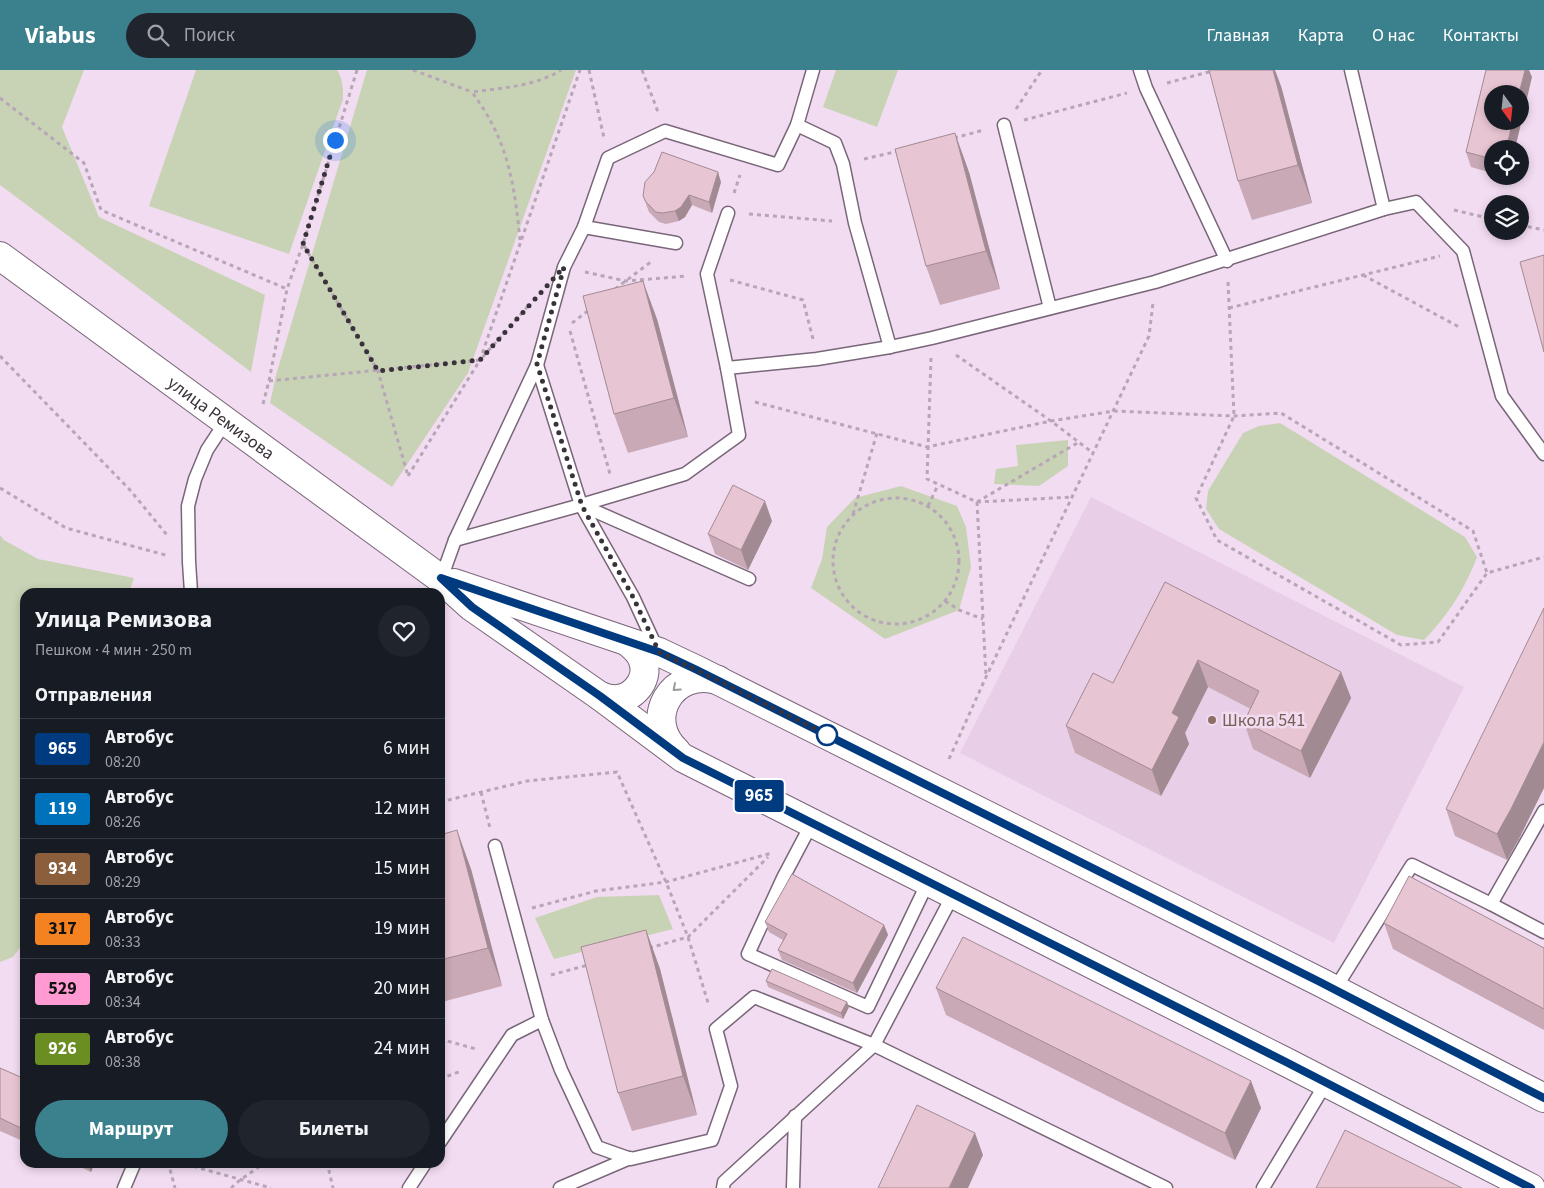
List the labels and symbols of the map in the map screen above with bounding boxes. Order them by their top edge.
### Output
north arrow [1484,85,1529,130]
your location [323,128,348,153]
street label: улица Ремизова [162,371,280,466]
one-way arrow [673,683,682,692]
place label: Школа 541 [1222,708,1305,733]
marker: Школа 541 [1206,714,1218,726]
unlabelled marker [816,724,838,746]
line badge: 965 [730,780,788,812]

